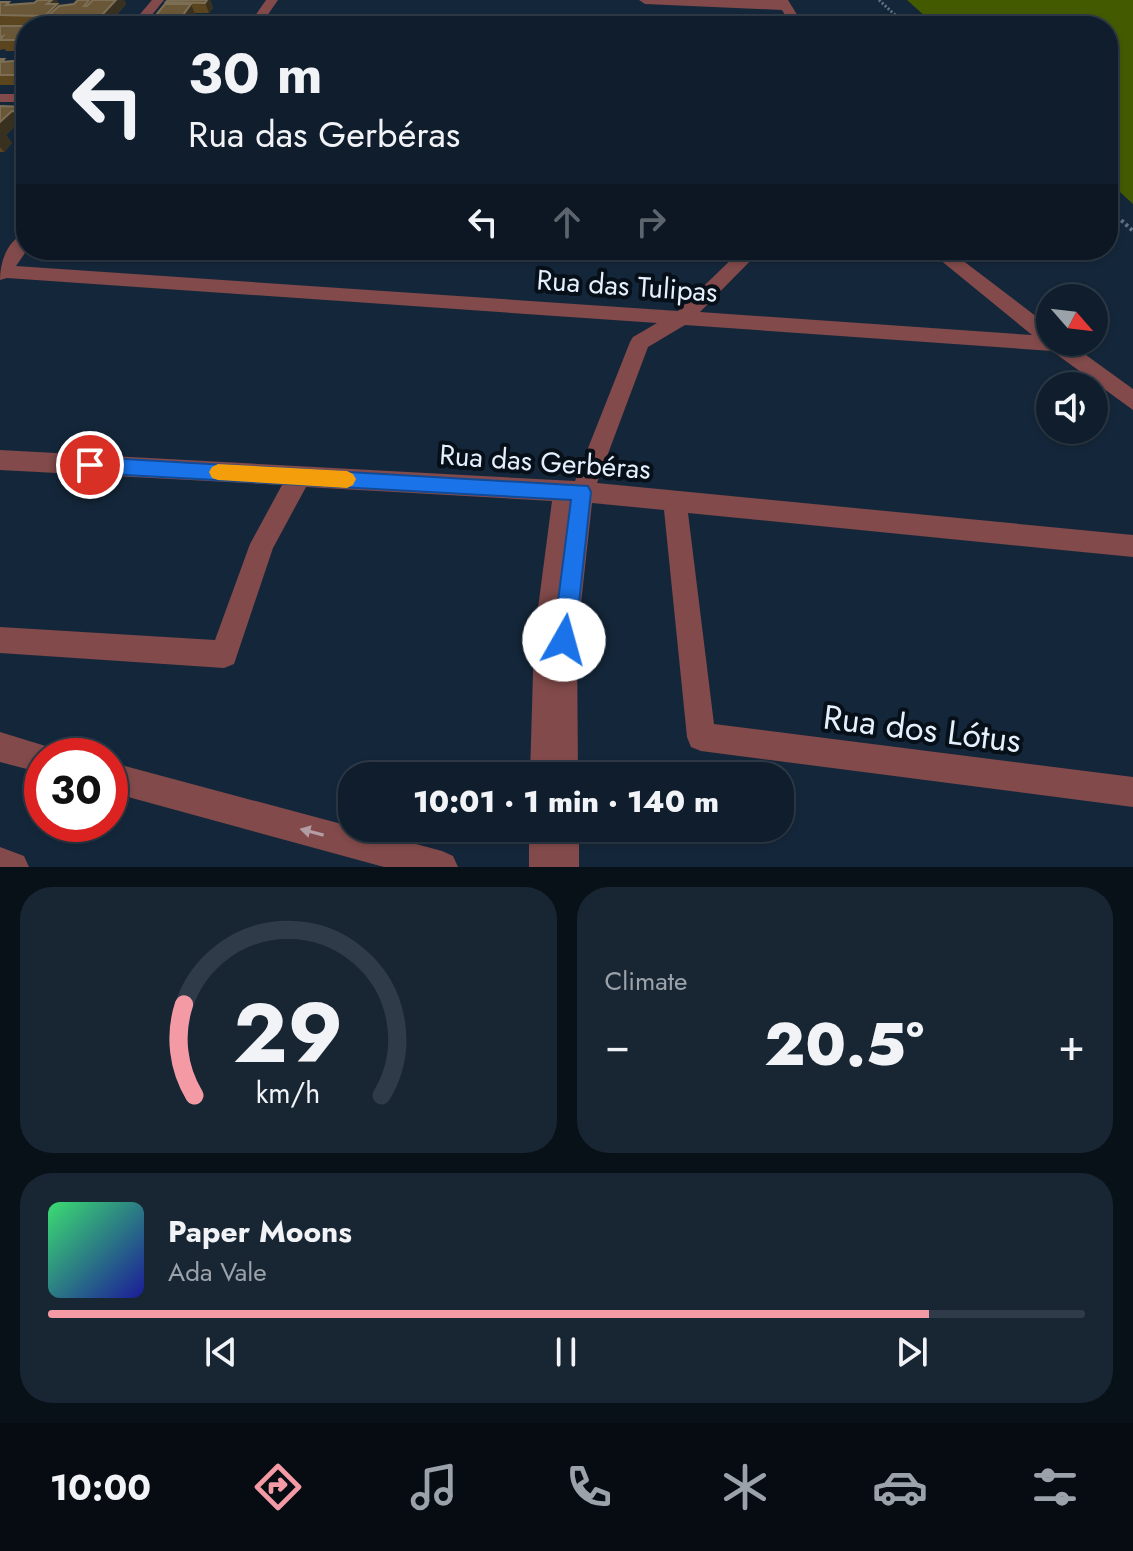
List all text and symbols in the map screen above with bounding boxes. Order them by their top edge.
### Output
text: 30 m [188,33,323,114]
icon: left [56,48,160,152]
text: Rua das Gerbéras [188,108,460,160]
icon: left [461,200,505,244]
icon: ahead [545,200,589,244]
icon: right [629,200,673,244]
street label: Rua das Tulipas [535,259,719,313]
north arrow [1036,284,1108,356]
map controls [1036,284,1108,444]
button: sound [1036,372,1108,444]
pin [56,431,124,499]
street label: Rua das Gerbéras [438,434,652,490]
icon: arrive [68,443,112,487]
position arrow [522,598,606,682]
street label: Rua dos Lótus [820,693,1024,765]
speed limit sign: 30 [24,738,128,842]
text: 10:01 · 1 min · 140 m [413,780,719,823]
one-way arrow [300,825,325,837]
text: Climate [605,962,687,1000]
text: 29 [233,973,343,1093]
text: 20.5° [764,1001,924,1088]
text: − [605,1013,630,1077]
text: + [1058,1013,1085,1077]
text: km/h [256,1072,321,1114]
text: Paper Moons [168,1210,352,1253]
text: Ada Vale [168,1253,267,1291]
icon: previous [199,1330,243,1374]
icon: pause [544,1330,588,1374]
icon: next [890,1330,934,1374]
icon: directions [250,1459,306,1515]
icon: music [406,1459,462,1515]
icon: phone [561,1459,617,1515]
icon: climate [717,1459,773,1515]
icon: car [872,1459,928,1515]
icon: filters [1027,1459,1083,1515]
text: 10:00 [50,1461,151,1513]

